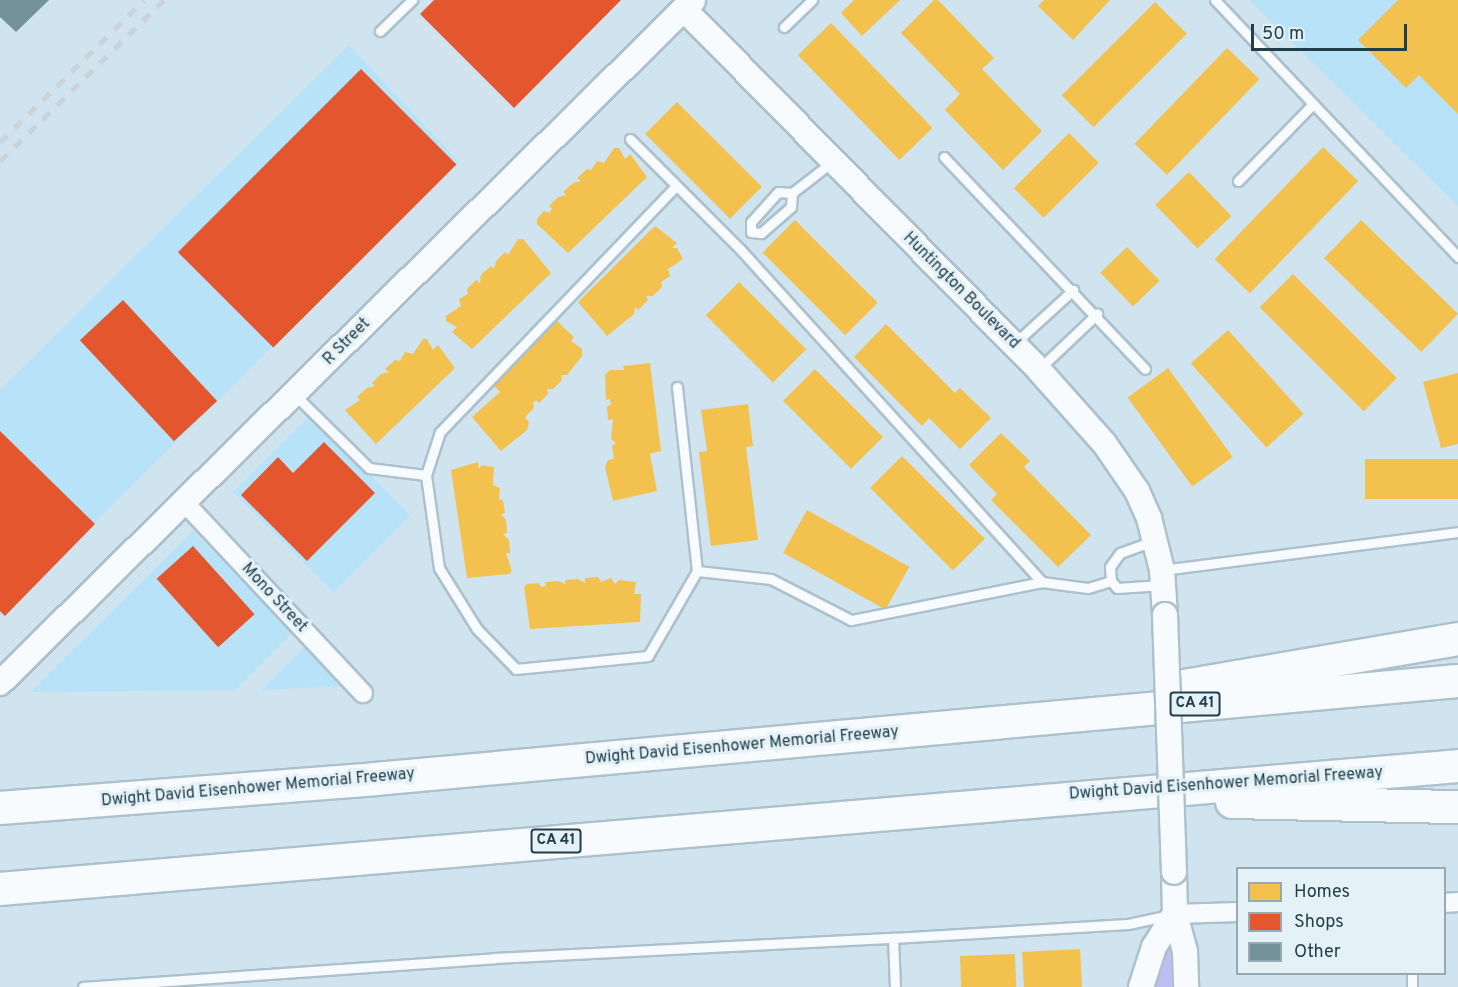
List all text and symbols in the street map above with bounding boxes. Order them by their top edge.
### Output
scale bar [1254,12,1410,50]
text: 50 m [1262,23,1304,46]
street label: Huntington Boulevard [899,229,1023,353]
street label: R Street [320,315,374,369]
street label: Mono Street [237,559,311,637]
road number: CA 41 [1168,692,1222,716]
street label: Dwight David Eisenhower Memorial Freeway [584,723,900,769]
street label: Dwight David Eisenhower Memorial Freeway [1068,763,1384,805]
street label: Dwight David Eisenhower Memorial Freeway [100,765,416,811]
road number: CA 41 [529,829,583,853]
legend [1236,867,1446,975]
text: Homes [1294,881,1350,904]
text: Shops [1294,911,1344,934]
text: Other [1294,941,1341,964]

